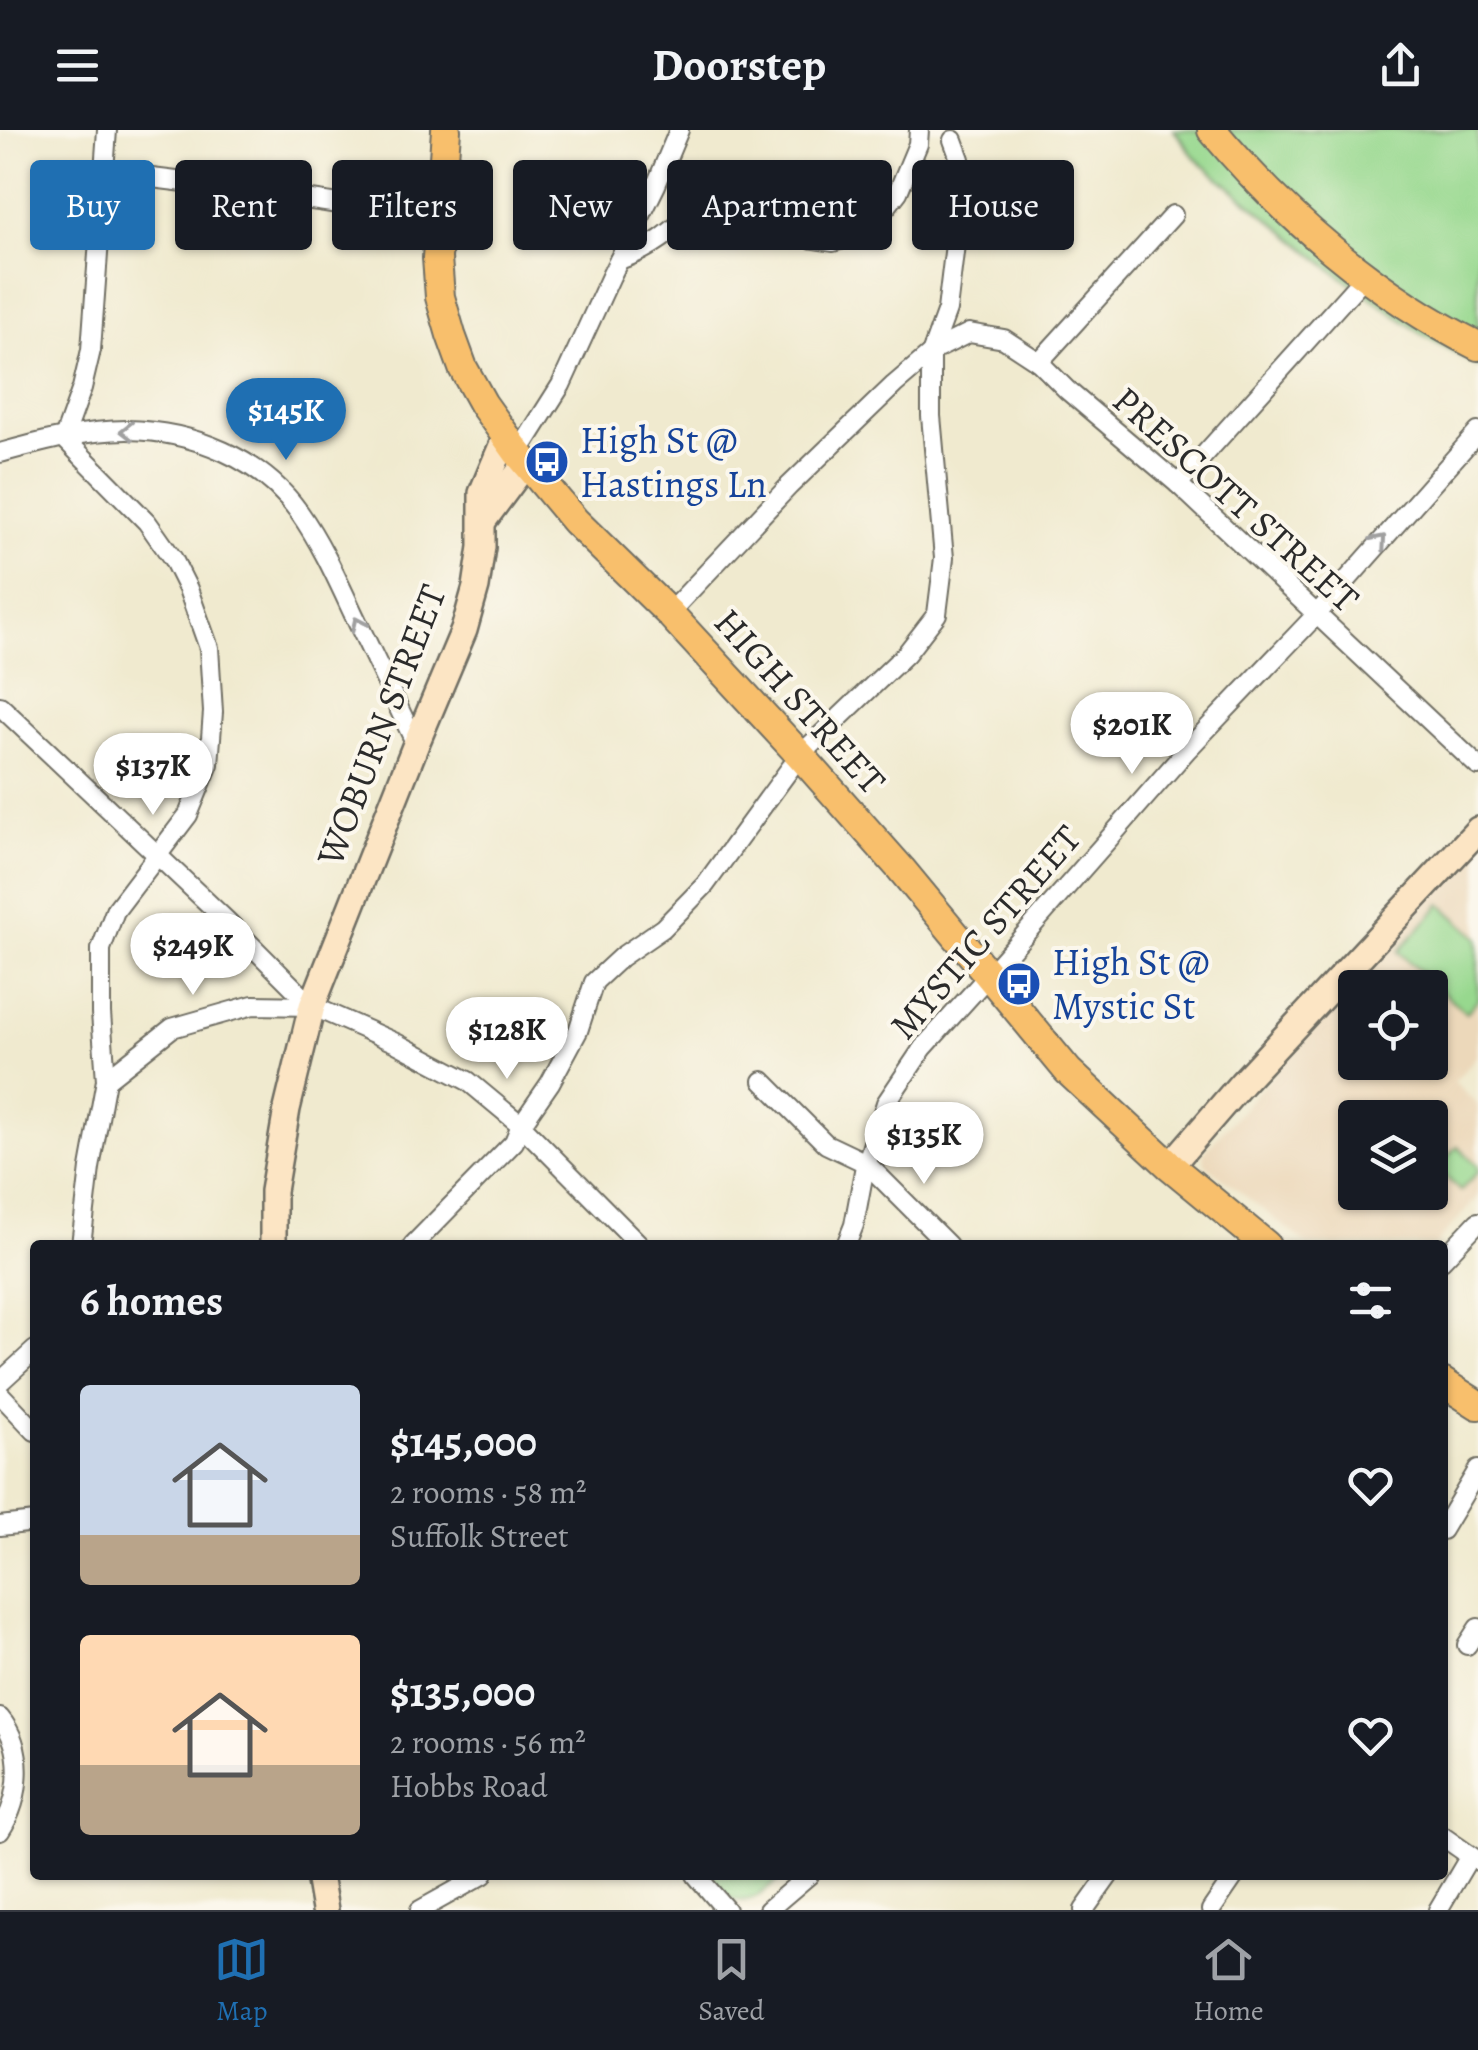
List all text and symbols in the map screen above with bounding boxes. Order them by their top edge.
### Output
text: Doorstep [652,34,826,96]
icon: menu [50,38,105,93]
icon: share [1373,38,1428,93]
chip: Buy [30,160,155,250]
chip: Rent [175,160,312,250]
chip: Filters [332,160,493,250]
chip: New [513,160,647,250]
chip: Apartment [667,160,892,250]
chip: House [912,160,1074,250]
street label: PRESCOTT STREET [1102,374,1371,624]
pin: $145K [216,378,356,463]
text: $145K [248,388,324,432]
place label: High St @ Hastings Ln [580,414,767,510]
one-way arrow [118,421,134,442]
bus stop icon: High St @ Hastings Ln [524,439,570,485]
one-way arrow [1368,534,1386,553]
street label: WOBURN STREET [303,577,459,874]
street label: HIGH STREET [702,597,898,805]
one-way arrow [351,616,371,634]
pin: $201K [1062,692,1202,777]
text: $201K [1093,702,1171,746]
pin: $137K [83,733,223,818]
text: $137K [116,743,190,787]
street label: MYSTIC STREET [877,814,1093,1050]
pin: $249K [123,913,263,998]
text: $249K [152,923,234,967]
place label: High St @ Mystic St [1052,936,1210,1032]
bus stop icon: High St @ Mystic St [996,961,1042,1007]
map controls [1338,970,1448,1210]
button: locate [1338,970,1448,1080]
pin: $128K [437,997,577,1082]
text: $128K [468,1007,546,1051]
button: layers [1338,1100,1448,1210]
pin: $135K [854,1102,994,1187]
text: $135K [887,1112,961,1156]
text: 6 homes [80,1272,223,1329]
icon: filters [1343,1273,1398,1328]
text: $145,000 [390,1413,537,1470]
icon: home [160,1425,280,1545]
icon: heart [1343,1458,1398,1513]
text: 2 rooms · 58 m² [390,1470,587,1514]
text: Suffolk Street [390,1514,569,1558]
text: $135,000 [390,1663,535,1720]
icon: home [160,1675,280,1795]
icon: heart [1343,1708,1398,1763]
text: 2 rooms · 56 m² [390,1720,586,1764]
text: Hobbs Road [390,1764,548,1808]
tab: Map [214,1932,269,2030]
tab: Saved [698,1932,765,2030]
tab: Home [1193,1932,1264,2030]

